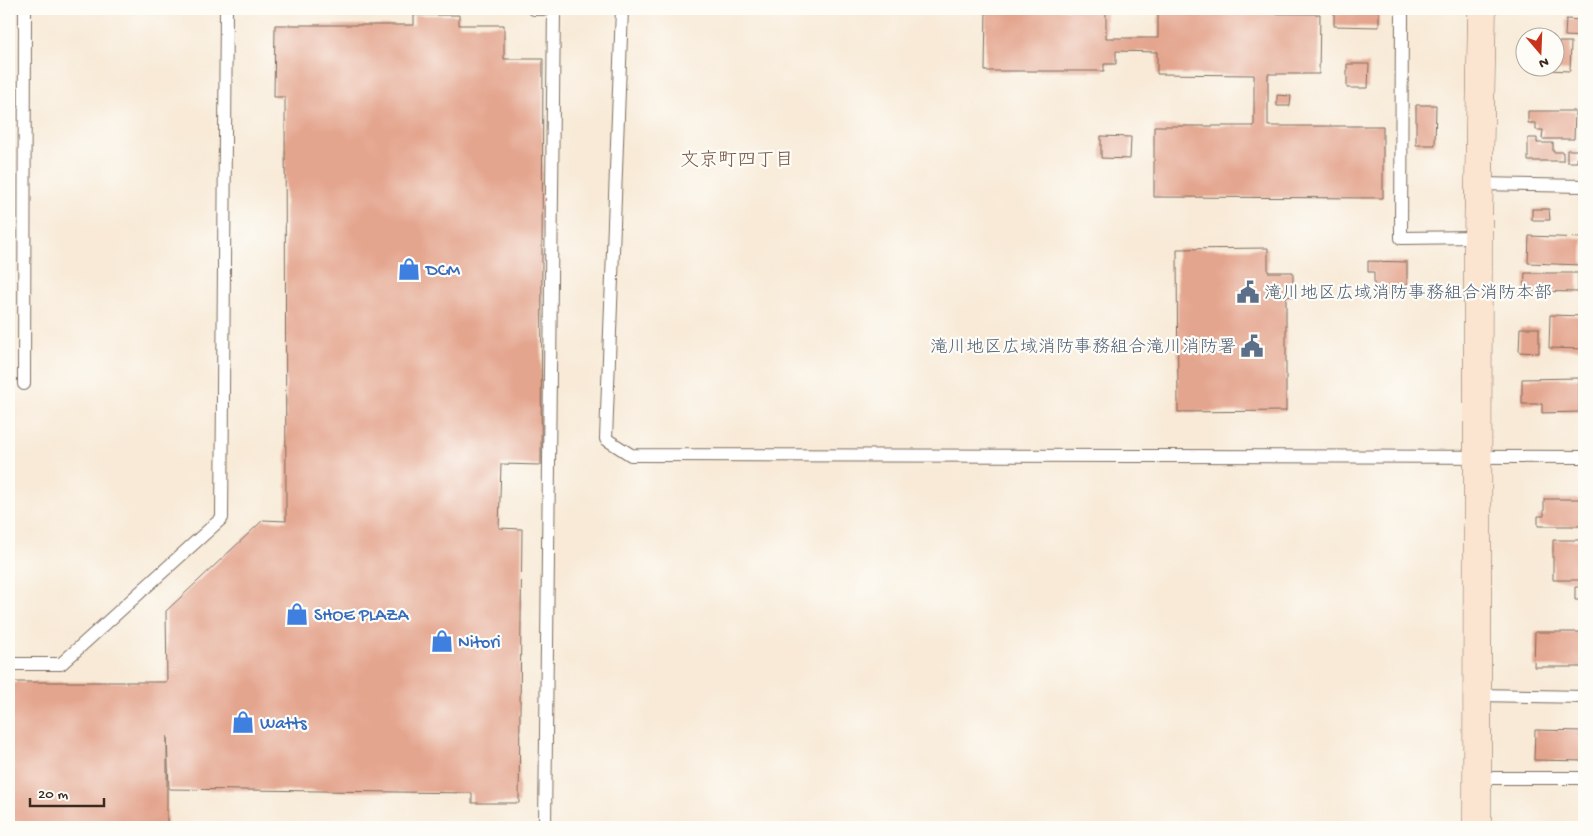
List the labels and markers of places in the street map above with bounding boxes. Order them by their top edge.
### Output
shop icon: DCM [396,256,422,282]
place label: DCM [425,261,460,282]
public building icon: 滝川地区広域消防事務組合消防本部 [1235,279,1261,305]
place label: 滝川地区広域消防事務組合消防本部 [1264,283,1552,305]
public building icon: 滝川地区広域消防事務組合滝川消防署 [1239,333,1265,359]
place label: 滝川地区広域消防事務組合滝川消防署 [930,337,1236,359]
shop icon: SHOE PLAZA [284,601,310,627]
place label: SHOE PLAZA [314,606,410,627]
shop icon: Nitori [429,628,455,654]
place label: Nitori [458,633,501,654]
shop icon: Watts [230,709,256,735]
place label: Watts [260,714,308,735]

